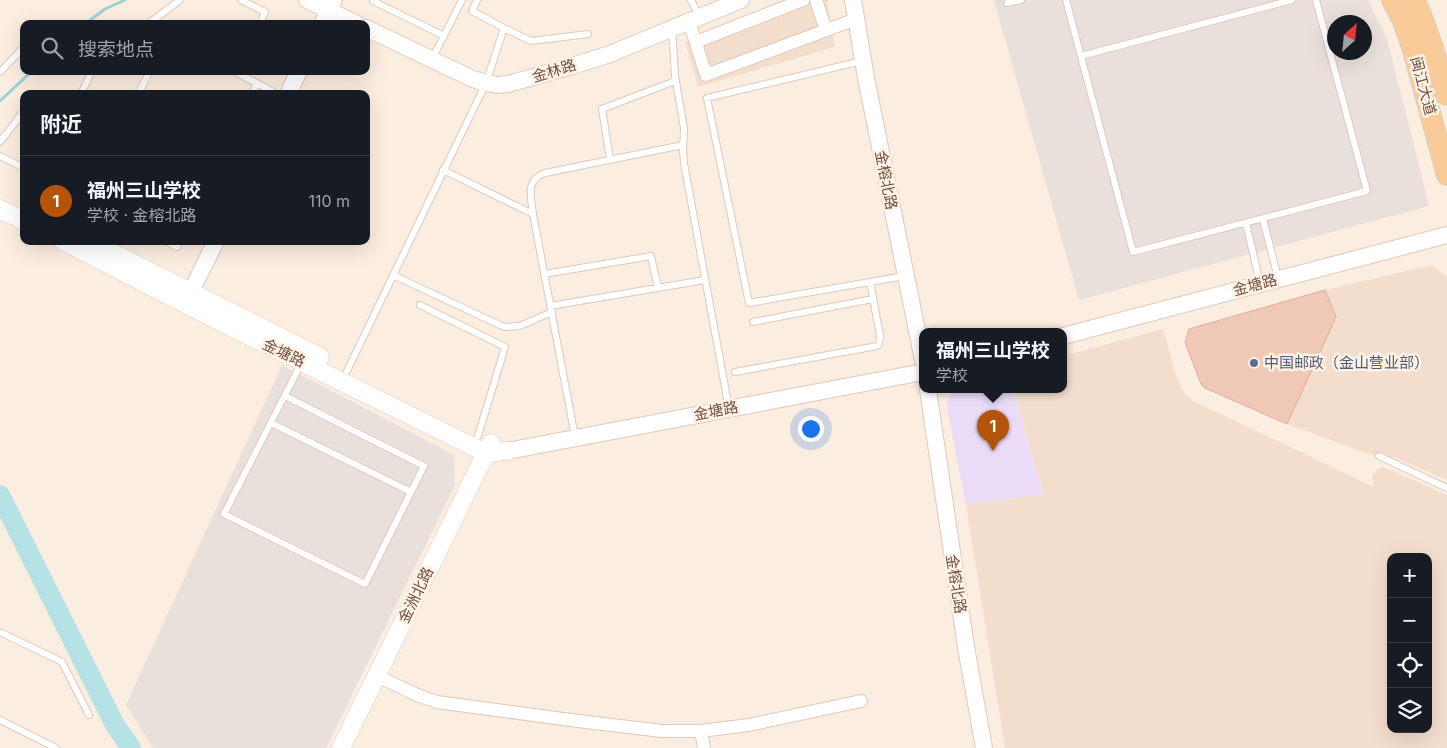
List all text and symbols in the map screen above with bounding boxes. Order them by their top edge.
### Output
north arrow [1327,15,1372,60]
search box [20,20,370,75]
icon: search [38,34,66,62]
text: 搜索地点 [78,38,154,61]
street label: 闽江大道 [1407,54,1440,117]
street label: 金林路 [530,55,578,86]
text: 附近 [40,112,82,137]
street label: 金榕北路 [871,149,902,211]
text: 福州三山学校 [87,179,201,202]
text: 1 [53,191,59,211]
text: 110 m [308,191,350,211]
text: 学校 · 金榕北路 [87,205,197,225]
street label: 金塘路 [1231,270,1279,300]
popup [919,328,1067,393]
street label: 金塘路 [260,334,309,371]
text: 福州三山学校 [936,339,1050,362]
place label: 中国邮政（金山营业部） [1264,353,1429,372]
marker: 中国邮政（金山营业部） [1248,357,1260,369]
text: 学校 [936,365,968,385]
street label: 金塘路 [692,397,740,424]
pin: 1 [977,410,1009,451]
your location [798,416,824,442]
street label: 金榕北路 [942,553,971,615]
map controls [1387,553,1432,733]
button: + [1387,553,1432,598]
street label: 金洲北路 [394,564,437,626]
button: − [1387,598,1432,643]
button: locate [1387,643,1432,688]
button: layers [1387,688,1432,733]

